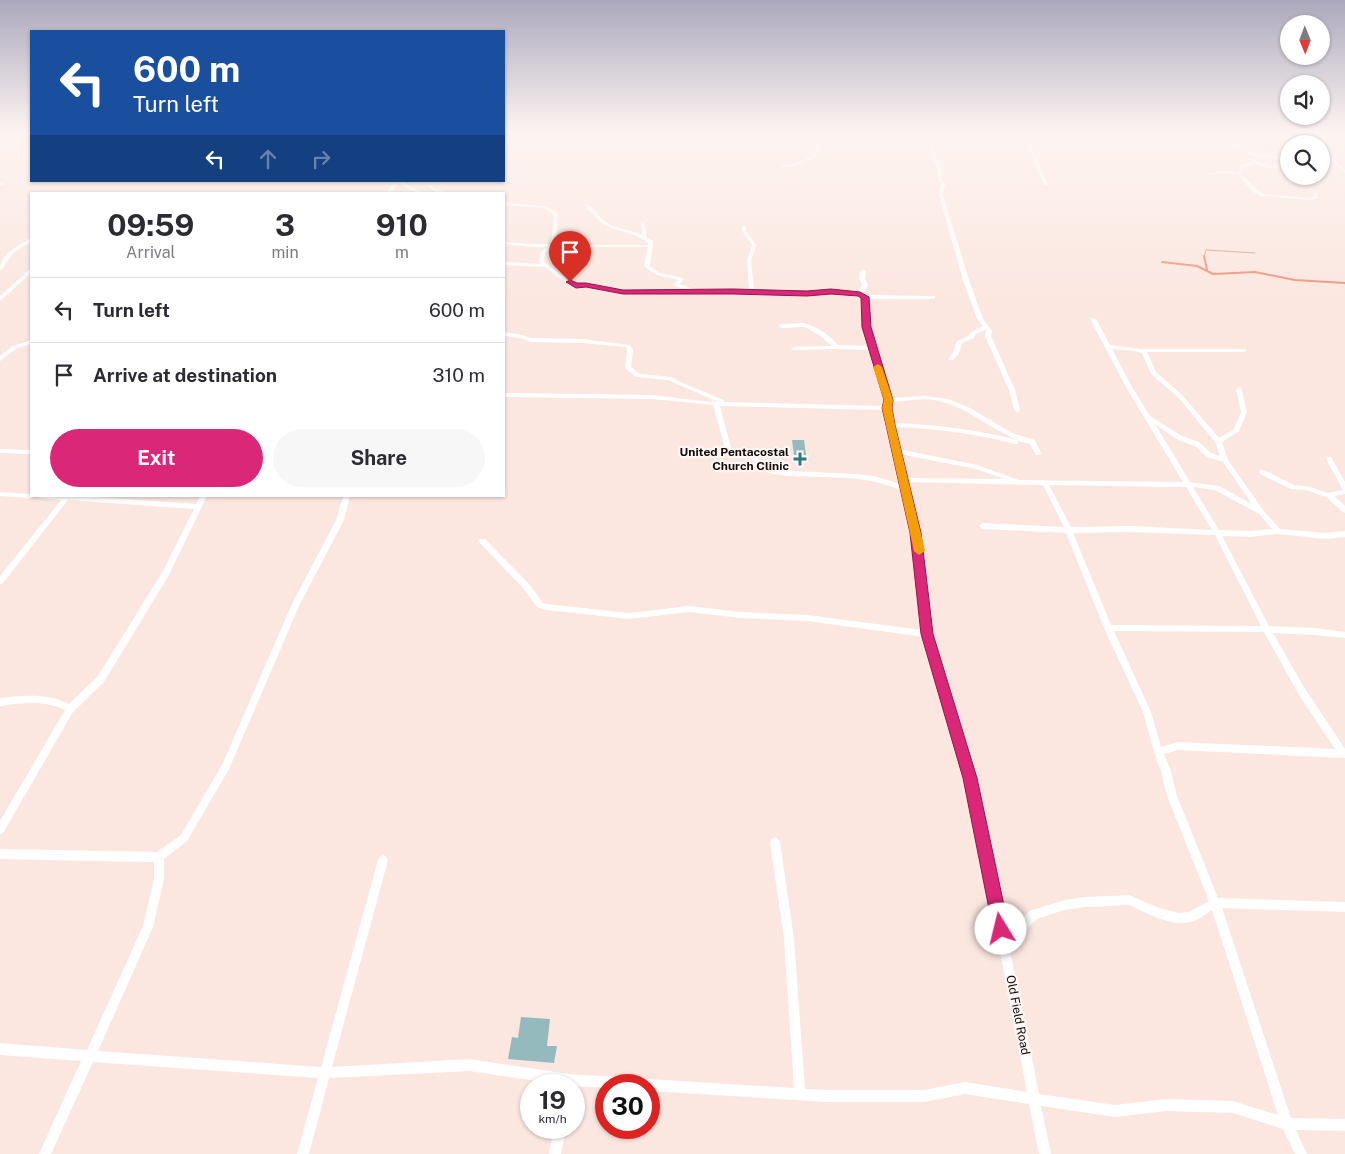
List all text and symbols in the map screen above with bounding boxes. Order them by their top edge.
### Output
north arrow [1280,15,1330,65]
map controls [1280,15,1330,185]
text: 600 m [133,49,240,90]
icon: left [50,50,115,115]
button: sound [1280,75,1330,125]
text: Turn left [133,91,219,117]
button: search [1280,135,1330,185]
icon: left [201,145,229,173]
icon: ahead [254,145,282,173]
icon: right [307,145,335,173]
text: 09:59 [107,207,194,243]
text: 3 [275,207,295,243]
text: 910 [376,207,428,243]
pin [549,231,591,282]
icon: arrive [556,238,584,266]
text: Arrival [126,243,175,262]
text: min [272,243,299,262]
text: m [395,243,409,262]
icon: left [50,296,78,324]
text: Turn left [93,299,170,321]
text: 600 m [429,299,485,321]
icon: arrive [50,361,78,389]
text: Arrive at destination [93,364,277,386]
text: 310 m [433,364,485,386]
button: Exit [50,429,263,487]
button: Share [273,429,485,487]
place label: United Pentacostal Church Clinic [680,445,789,473]
marker: United Pentacostal Church Clinic [793,452,807,466]
position arrow [974,902,1026,954]
street label: Old Field Road [1003,974,1033,1056]
speed limit sign: 30 [595,1074,660,1139]
text: 19 [539,1085,566,1115]
text: km/h [538,1112,567,1126]

